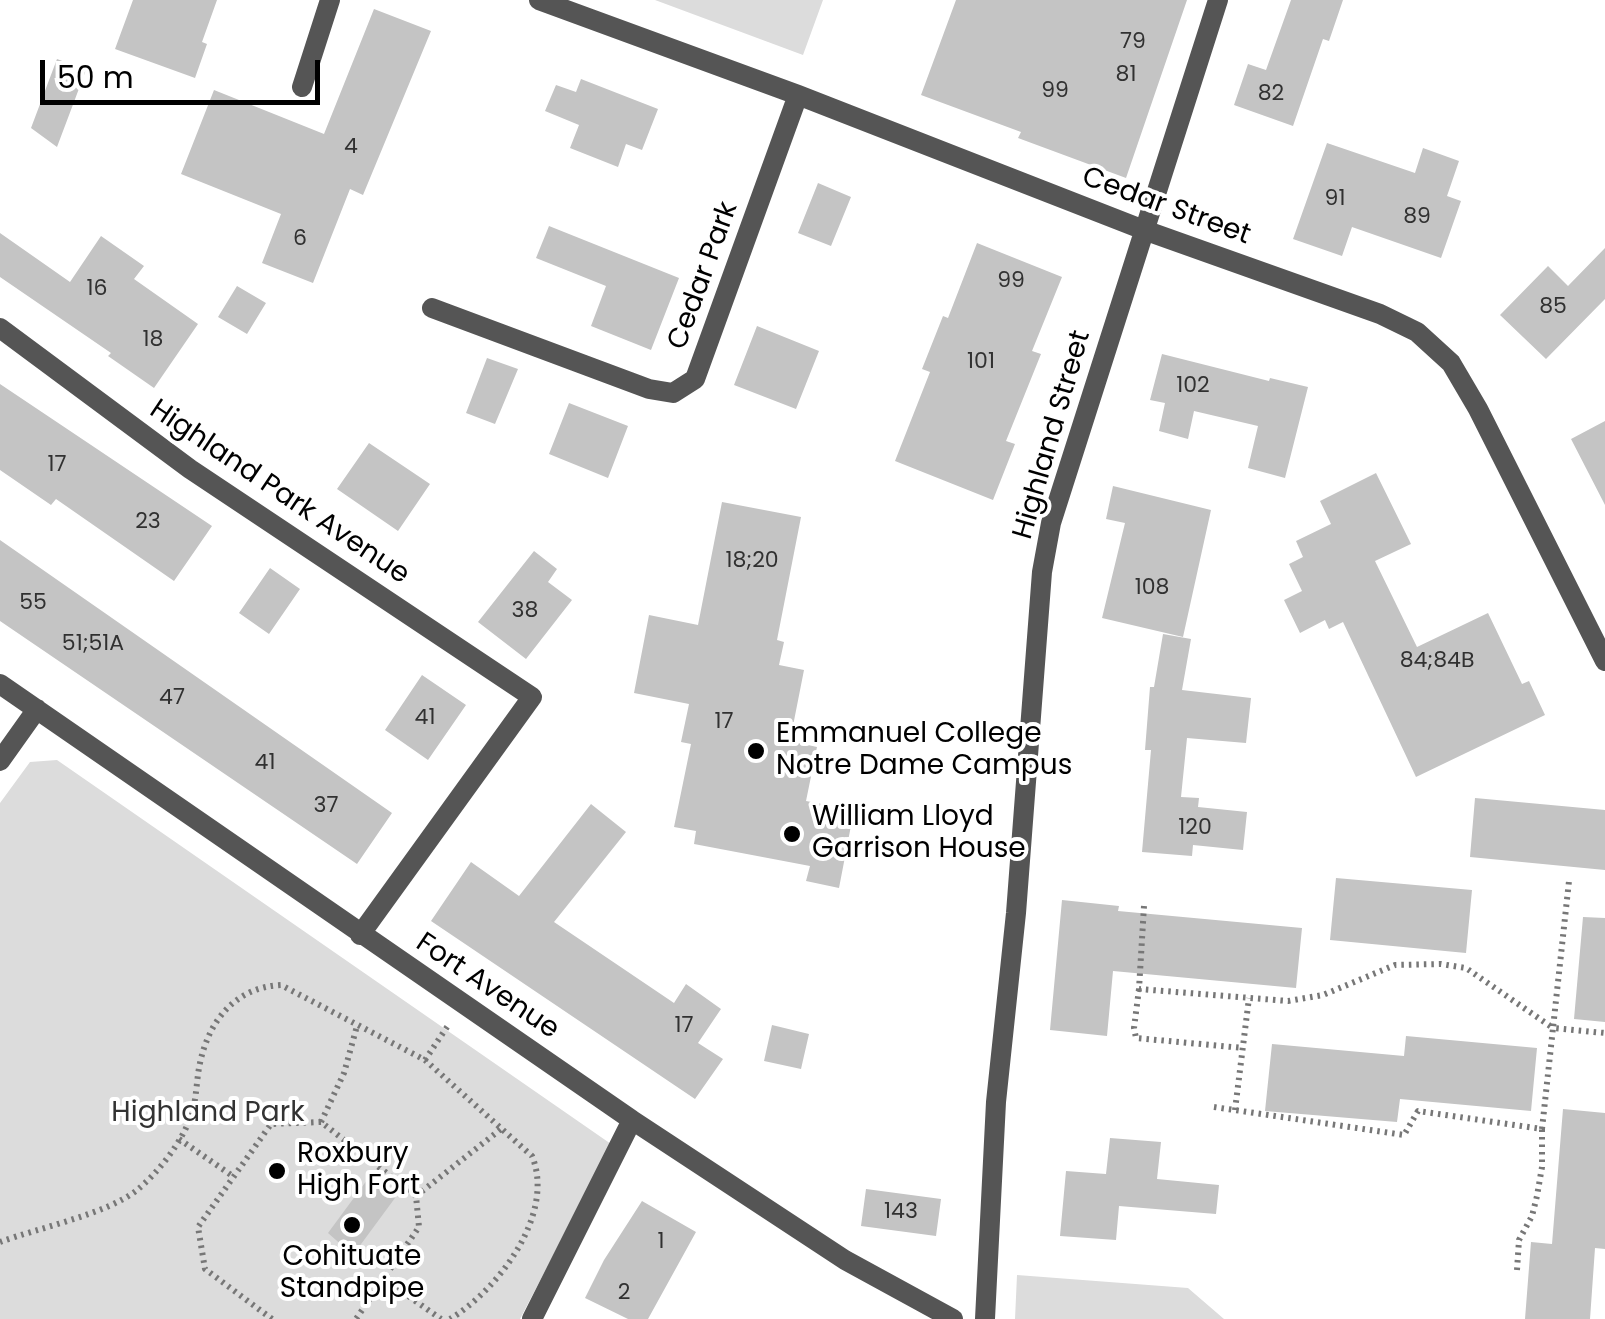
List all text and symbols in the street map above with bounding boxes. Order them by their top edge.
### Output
house number: 79 [1120,29,1146,55]
scale bar [45,40,325,102]
text: 50 m [57,56,134,99]
house number: 81 [1116,62,1136,88]
house number: 99 [1041,78,1069,104]
house number: 82 [1258,81,1284,107]
house number: 4 [344,134,358,160]
street label: Cedar Street [1077,161,1255,253]
house number: 91 [1325,186,1345,212]
street label: Cedar Park [662,198,746,354]
house number: 89 [1403,204,1431,230]
house number: 6 [293,226,307,252]
house number: 99 [997,268,1025,294]
house number: 16 [86,276,108,302]
house number: 85 [1539,294,1567,320]
house number: 18 [143,327,163,353]
street label: Highland Street [1007,327,1099,543]
house number: 101 [967,349,995,375]
house number: 102 [1176,373,1210,399]
street label: Highland Park Avenue [143,394,415,592]
house number: 17 [47,452,67,478]
house number: 23 [135,509,161,535]
house number: 18;20 [725,548,779,574]
house number: 108 [1135,575,1169,601]
house number: 55 [19,590,47,616]
house number: 38 [512,598,538,624]
house number: 51;51A [62,631,124,657]
house number: 84;84B [1400,648,1474,674]
house number: 47 [159,685,185,711]
house number: 41 [415,705,435,731]
house number: 17 [714,709,734,735]
place label: Emmanuel College Notre Dame Campus [776,718,1072,784]
marker: Emmanuel College Notre Dame Campus [745,740,767,762]
house number: 41 [255,750,275,776]
house number: 37 [314,793,338,819]
place label: William Lloyd Garrison House [812,801,1026,867]
house number: 120 [1178,815,1212,841]
marker: William Lloyd Garrison House [781,823,803,845]
street label: Fort Avenue [409,927,565,1047]
house number: 17 [674,1013,694,1039]
park label: Highland Park [111,1097,305,1131]
place label: Roxbury High Fort [297,1138,420,1204]
marker: Roxbury High Fort [266,1160,288,1182]
house number: 143 [884,1199,918,1225]
marker: Cohituate Standpipe [341,1214,363,1236]
house number: 1 [657,1229,665,1255]
place label: Cohituate Standpipe [280,1241,424,1307]
house number: 2 [618,1280,630,1306]

